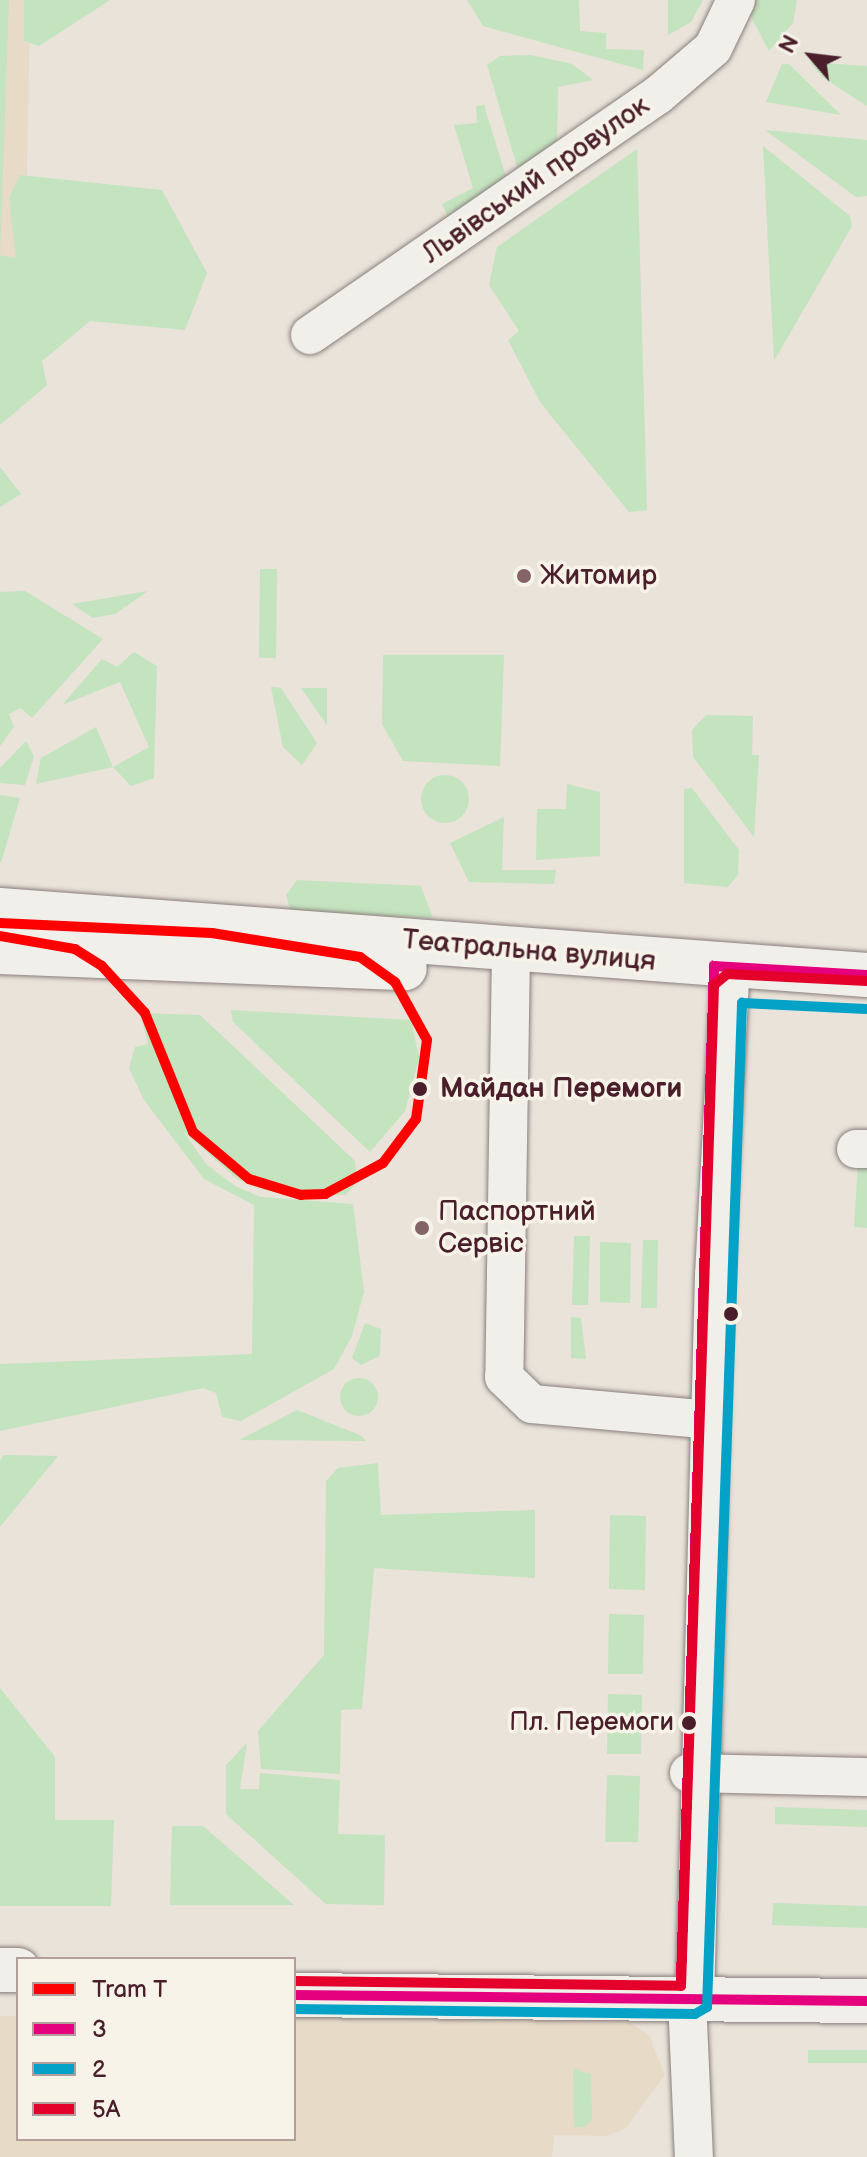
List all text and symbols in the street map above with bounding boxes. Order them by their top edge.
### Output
north arrow [771,16,851,96]
text: N [774,31,805,58]
street label: Львівський провулок [416,89,656,271]
place label: Житомир [540,559,657,593]
marker: Житомир [515,567,533,585]
street label: Театральна вулиця [401,923,657,979]
place label: Майдан Перемоги [440,1072,682,1106]
marker: Майдан Перемоги [407,1076,433,1102]
place label: Паспортний Сервіс [438,1195,596,1261]
marker: Паспортний Сервіс [413,1219,431,1237]
unlabelled marker [723,1306,739,1322]
place label: Пл. Перемоги [509,1707,674,1739]
marker: Пл. Перемоги [681,1715,697,1731]
legend [16,1957,296,2141]
text: Tram Т [92,1975,167,2004]
text: 3 [92,2015,107,2044]
text: 2 [92,2055,106,2084]
text: 5А [92,2095,120,2124]

